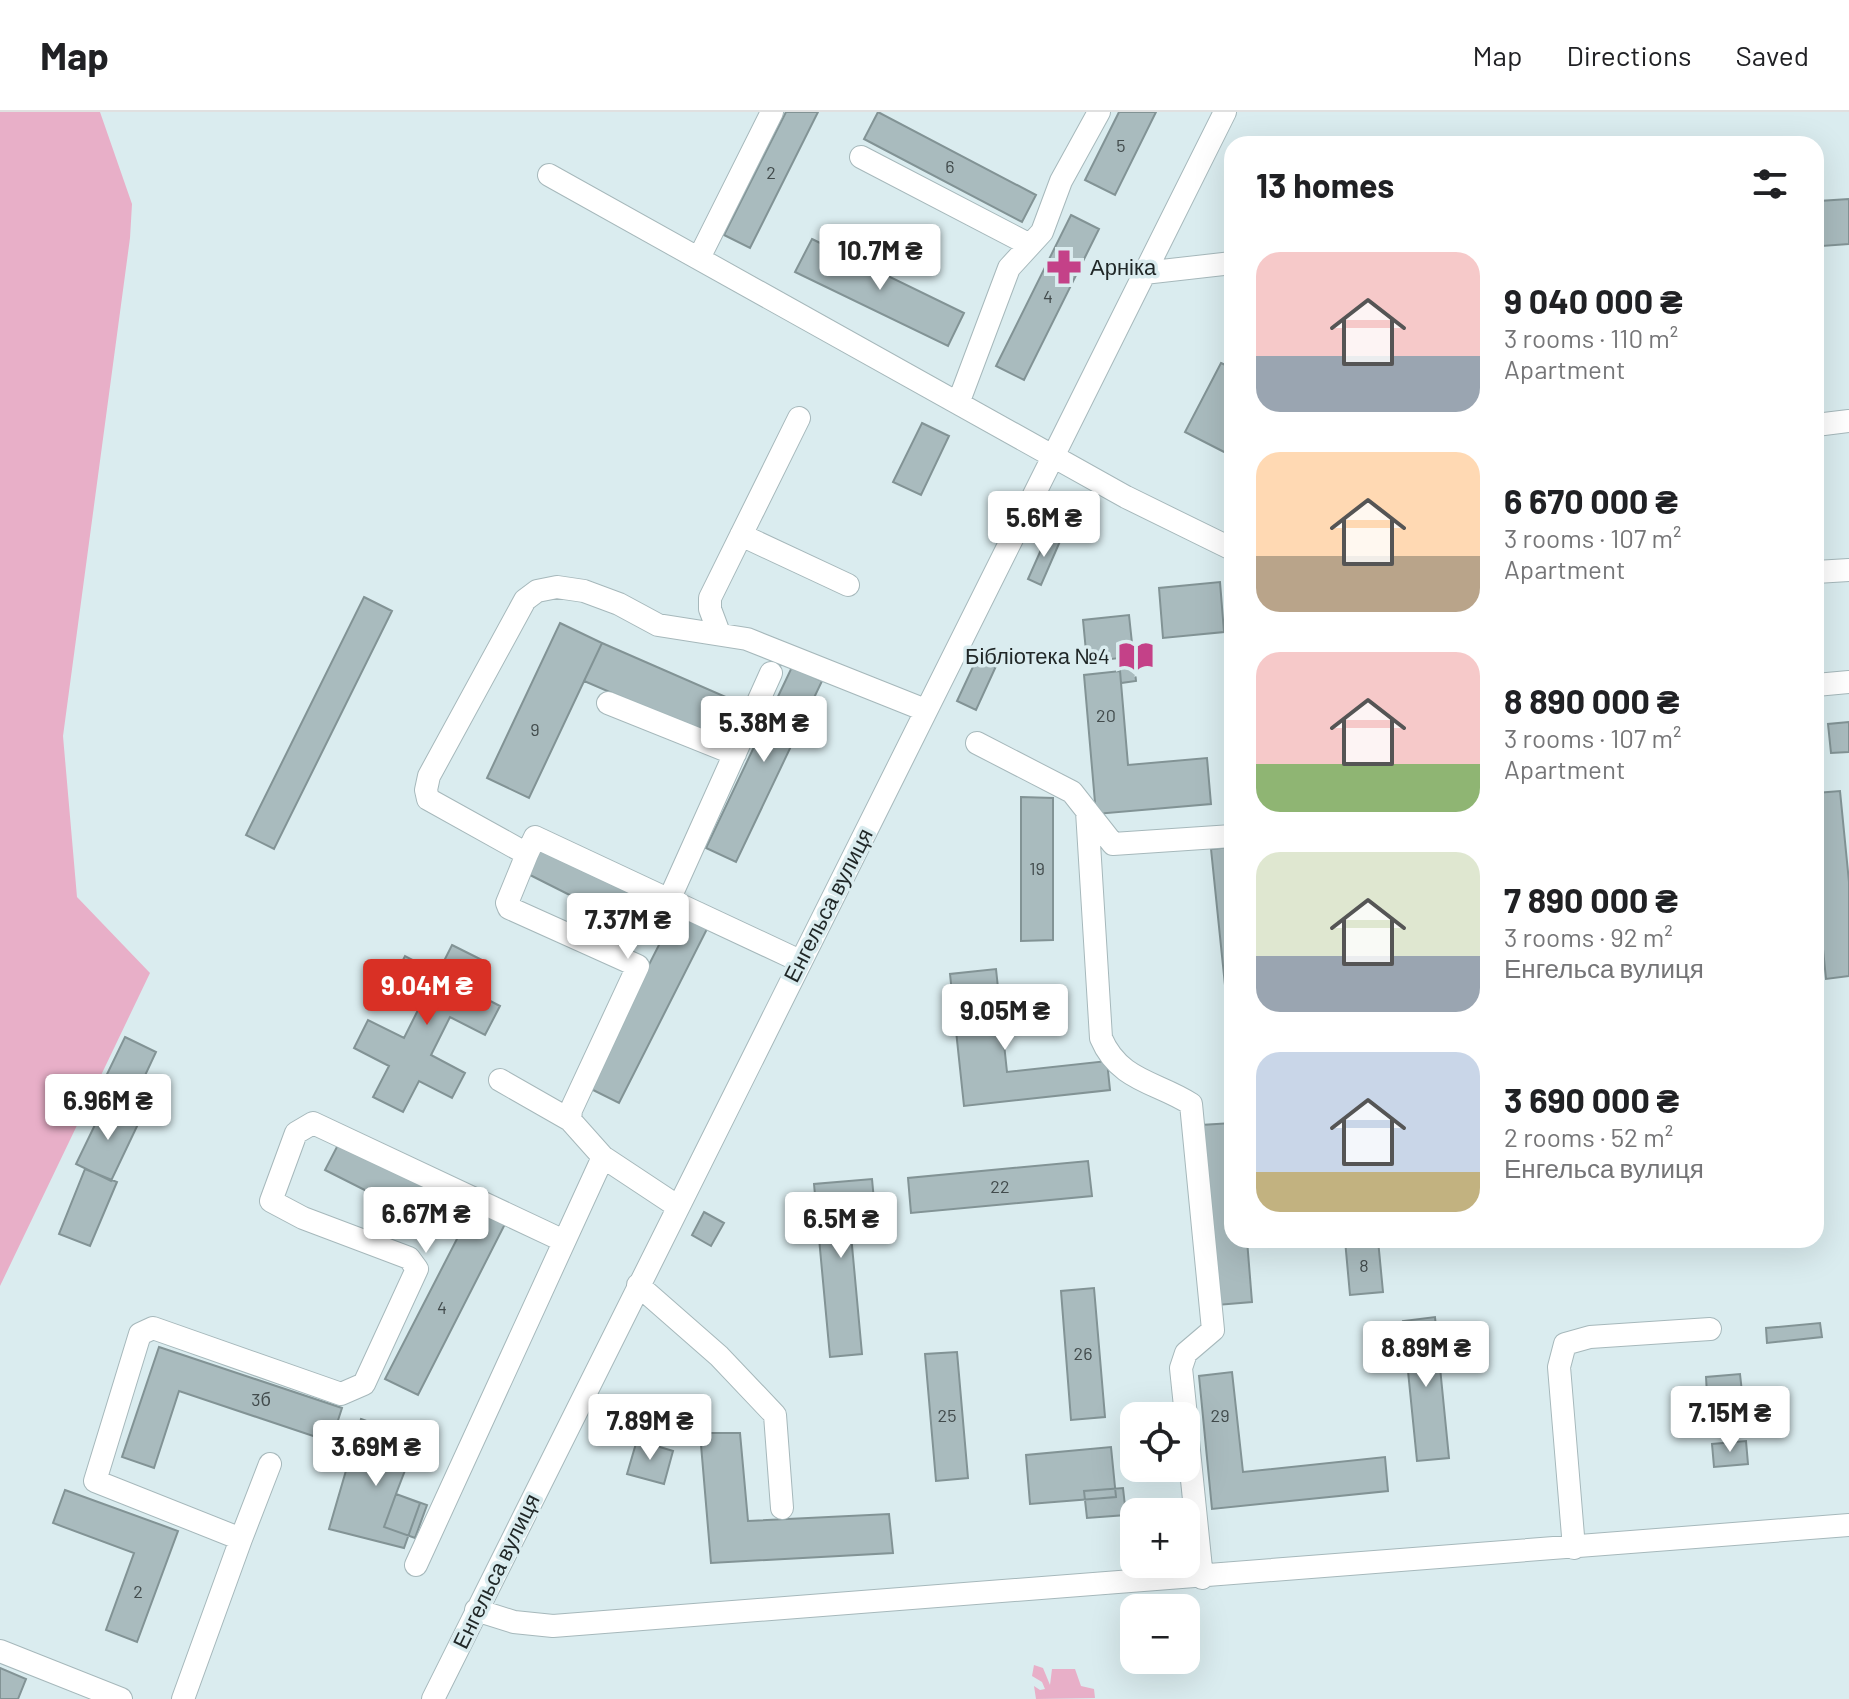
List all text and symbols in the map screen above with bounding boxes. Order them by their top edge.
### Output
text: Map [40,32,109,78]
text: Map [1473,38,1522,72]
text: Directions [1566,38,1692,72]
text: Saved [1736,38,1809,72]
house number: 5 [1116,134,1126,156]
house number: 6 [945,155,955,177]
house number: 2 [766,161,776,183]
icon: filters [1748,162,1792,206]
text: 13 homes [1256,164,1394,205]
pin: 10.7M ₴ [806,224,954,292]
text: 10.7M ₴ [837,234,923,265]
pharmacy icon: Арніка [1045,248,1083,286]
place label: Арніка [1090,253,1157,280]
text: 9 040 000 ₴ [1504,280,1683,321]
icon: home [1320,284,1416,380]
house number: 4 [1043,285,1053,307]
text: 3 rooms · 110 m² [1504,322,1678,353]
text: Apartment [1504,353,1625,384]
text: 6 670 000 ₴ [1504,480,1678,521]
icon: home [1320,484,1416,580]
pin: 5.6M ₴ [979,491,1109,559]
text: 5.6M ₴ [1006,501,1082,532]
text: 3 rooms · 107 m² [1504,522,1681,553]
text: Apartment [1504,553,1625,584]
library icon: Бібліотека №4 [1117,637,1155,675]
place label: Бібліотека №4 [965,642,1110,668]
text: 8 890 000 ₴ [1504,680,1679,721]
icon: home [1320,684,1416,780]
pin: 5.38M ₴ [690,696,838,764]
house number: 20 [1096,704,1116,726]
text: 5.38M ₴ [719,706,809,737]
house number: 9 [530,718,540,740]
text: 3 rooms · 107 m² [1504,722,1681,753]
text: Apartment [1504,753,1625,784]
street label: Енгельса вулиця [777,823,878,986]
house number: 19 [1029,857,1045,879]
text: 7 890 000 ₴ [1504,879,1678,920]
icon: home [1320,884,1416,980]
pin: 7.37M ₴ [554,893,702,961]
text: 7.37M ₴ [585,903,671,934]
text: 3 rooms · 92 m² [1504,921,1673,952]
text: Енгельса вулиця [1504,952,1704,983]
pin: 9.04M ₴ [353,959,501,1027]
text: 9.04M ₴ [381,969,473,1000]
pin: 9.05M ₴ [931,984,1079,1052]
text: 9.05M ₴ [960,994,1050,1025]
pin: 6.96M ₴ [34,1074,182,1142]
text: 3 690 000 ₴ [1504,1079,1679,1120]
text: 6.96M ₴ [63,1084,153,1115]
icon: home [1320,1084,1416,1180]
text: 2 rooms · 52 m² [1504,1121,1673,1152]
text: Енгельса вулиця [1504,1152,1704,1183]
house number: 22 [990,1175,1010,1197]
pin: 6.67M ₴ [352,1187,500,1255]
pin: 6.5M ₴ [776,1192,906,1260]
text: 6.67M ₴ [382,1197,470,1228]
text: 6.5M ₴ [803,1202,879,1233]
house number: 8 [1359,1254,1369,1276]
house number: 4 [437,1296,447,1318]
pin: 8.89M ₴ [1352,1321,1500,1389]
text: 8.89M ₴ [1381,1331,1471,1362]
house number: 26 [1074,1342,1092,1364]
pin: 7.15M ₴ [1656,1386,1804,1454]
house number: 3б [251,1388,271,1410]
pin: 7.89M ₴ [576,1394,724,1462]
text: 7.15M ₴ [1689,1396,1771,1427]
map controls [1120,1402,1200,1674]
button: locate [1120,1402,1200,1482]
text: 7.89M ₴ [606,1404,694,1435]
house number: 25 [938,1404,956,1426]
house number: 29 [1210,1404,1230,1426]
pin: 3.69M ₴ [302,1420,450,1488]
text: 3.69M ₴ [331,1430,421,1461]
street label: Енгельса вулиця [446,1489,545,1653]
button: + [1120,1498,1200,1578]
house number: 2 [133,1580,143,1602]
button: − [1120,1594,1200,1674]

